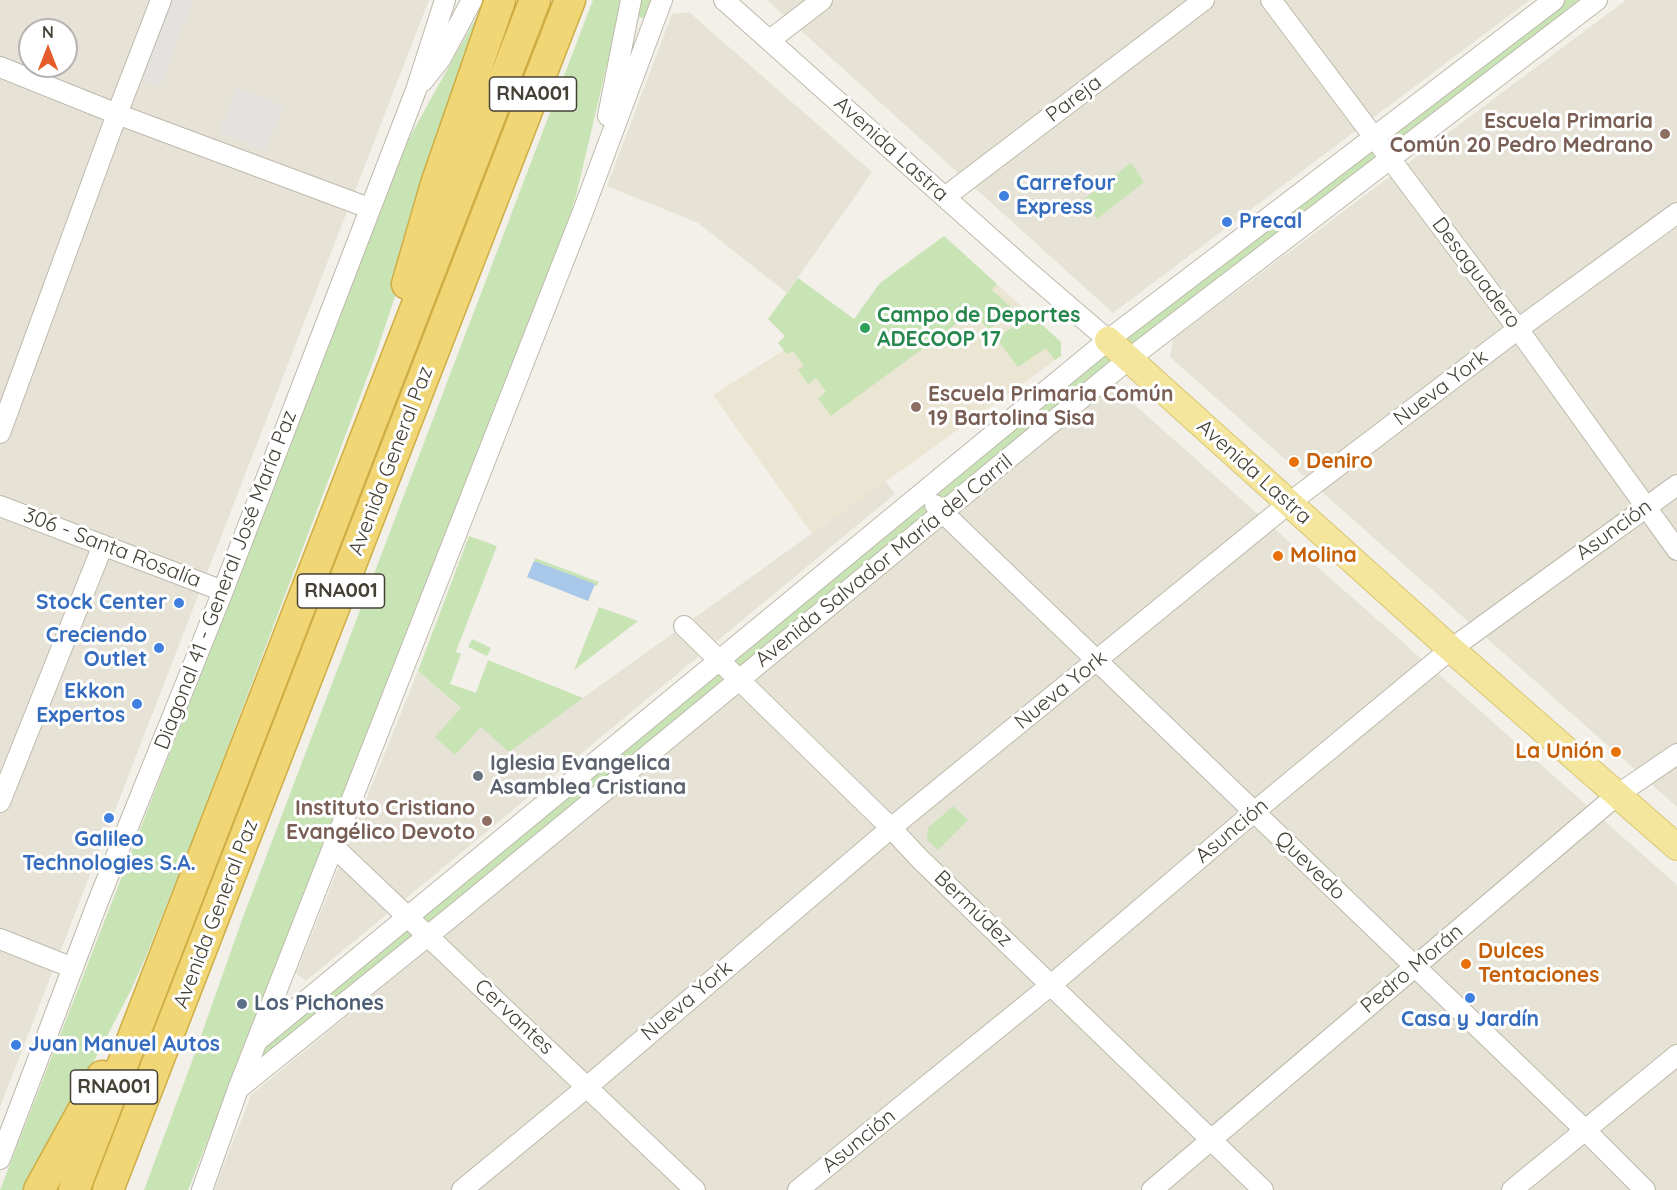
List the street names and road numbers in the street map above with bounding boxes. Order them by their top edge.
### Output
street label: Pareja [1041,70,1107,128]
road number: RNA001 [490,77,576,111]
street label: Avenida Lastra [829,91,953,207]
street label: Desaguadero [1426,213,1526,333]
street label: Nueva York [1389,344,1493,432]
street label: Avenida General Paz [343,363,439,559]
street label: Diagonal 41 - General José María Paz [149,407,303,753]
street label: Avenida Lastra [1192,414,1316,530]
street label: Avenida Salvador María del Carril [750,449,1018,673]
street label: Asunción [1571,494,1657,566]
street label: 306 - Santa Rosalía [20,503,204,593]
road number: RNA001 [298,574,385,608]
street label: Nueva York [1010,645,1112,735]
street label: Asunción [1190,793,1274,869]
street label: Avenida General Paz [168,816,264,1012]
street label: Quevedo [1270,826,1350,906]
street label: Bermúdez [929,865,1017,953]
street label: Pedro Morán [1356,919,1468,1019]
street label: Nueva York [636,956,738,1046]
street label: Cervantes [469,974,559,1060]
road number: RNA001 [70,1070,158,1104]
street label: Asunción [817,1104,901,1178]

